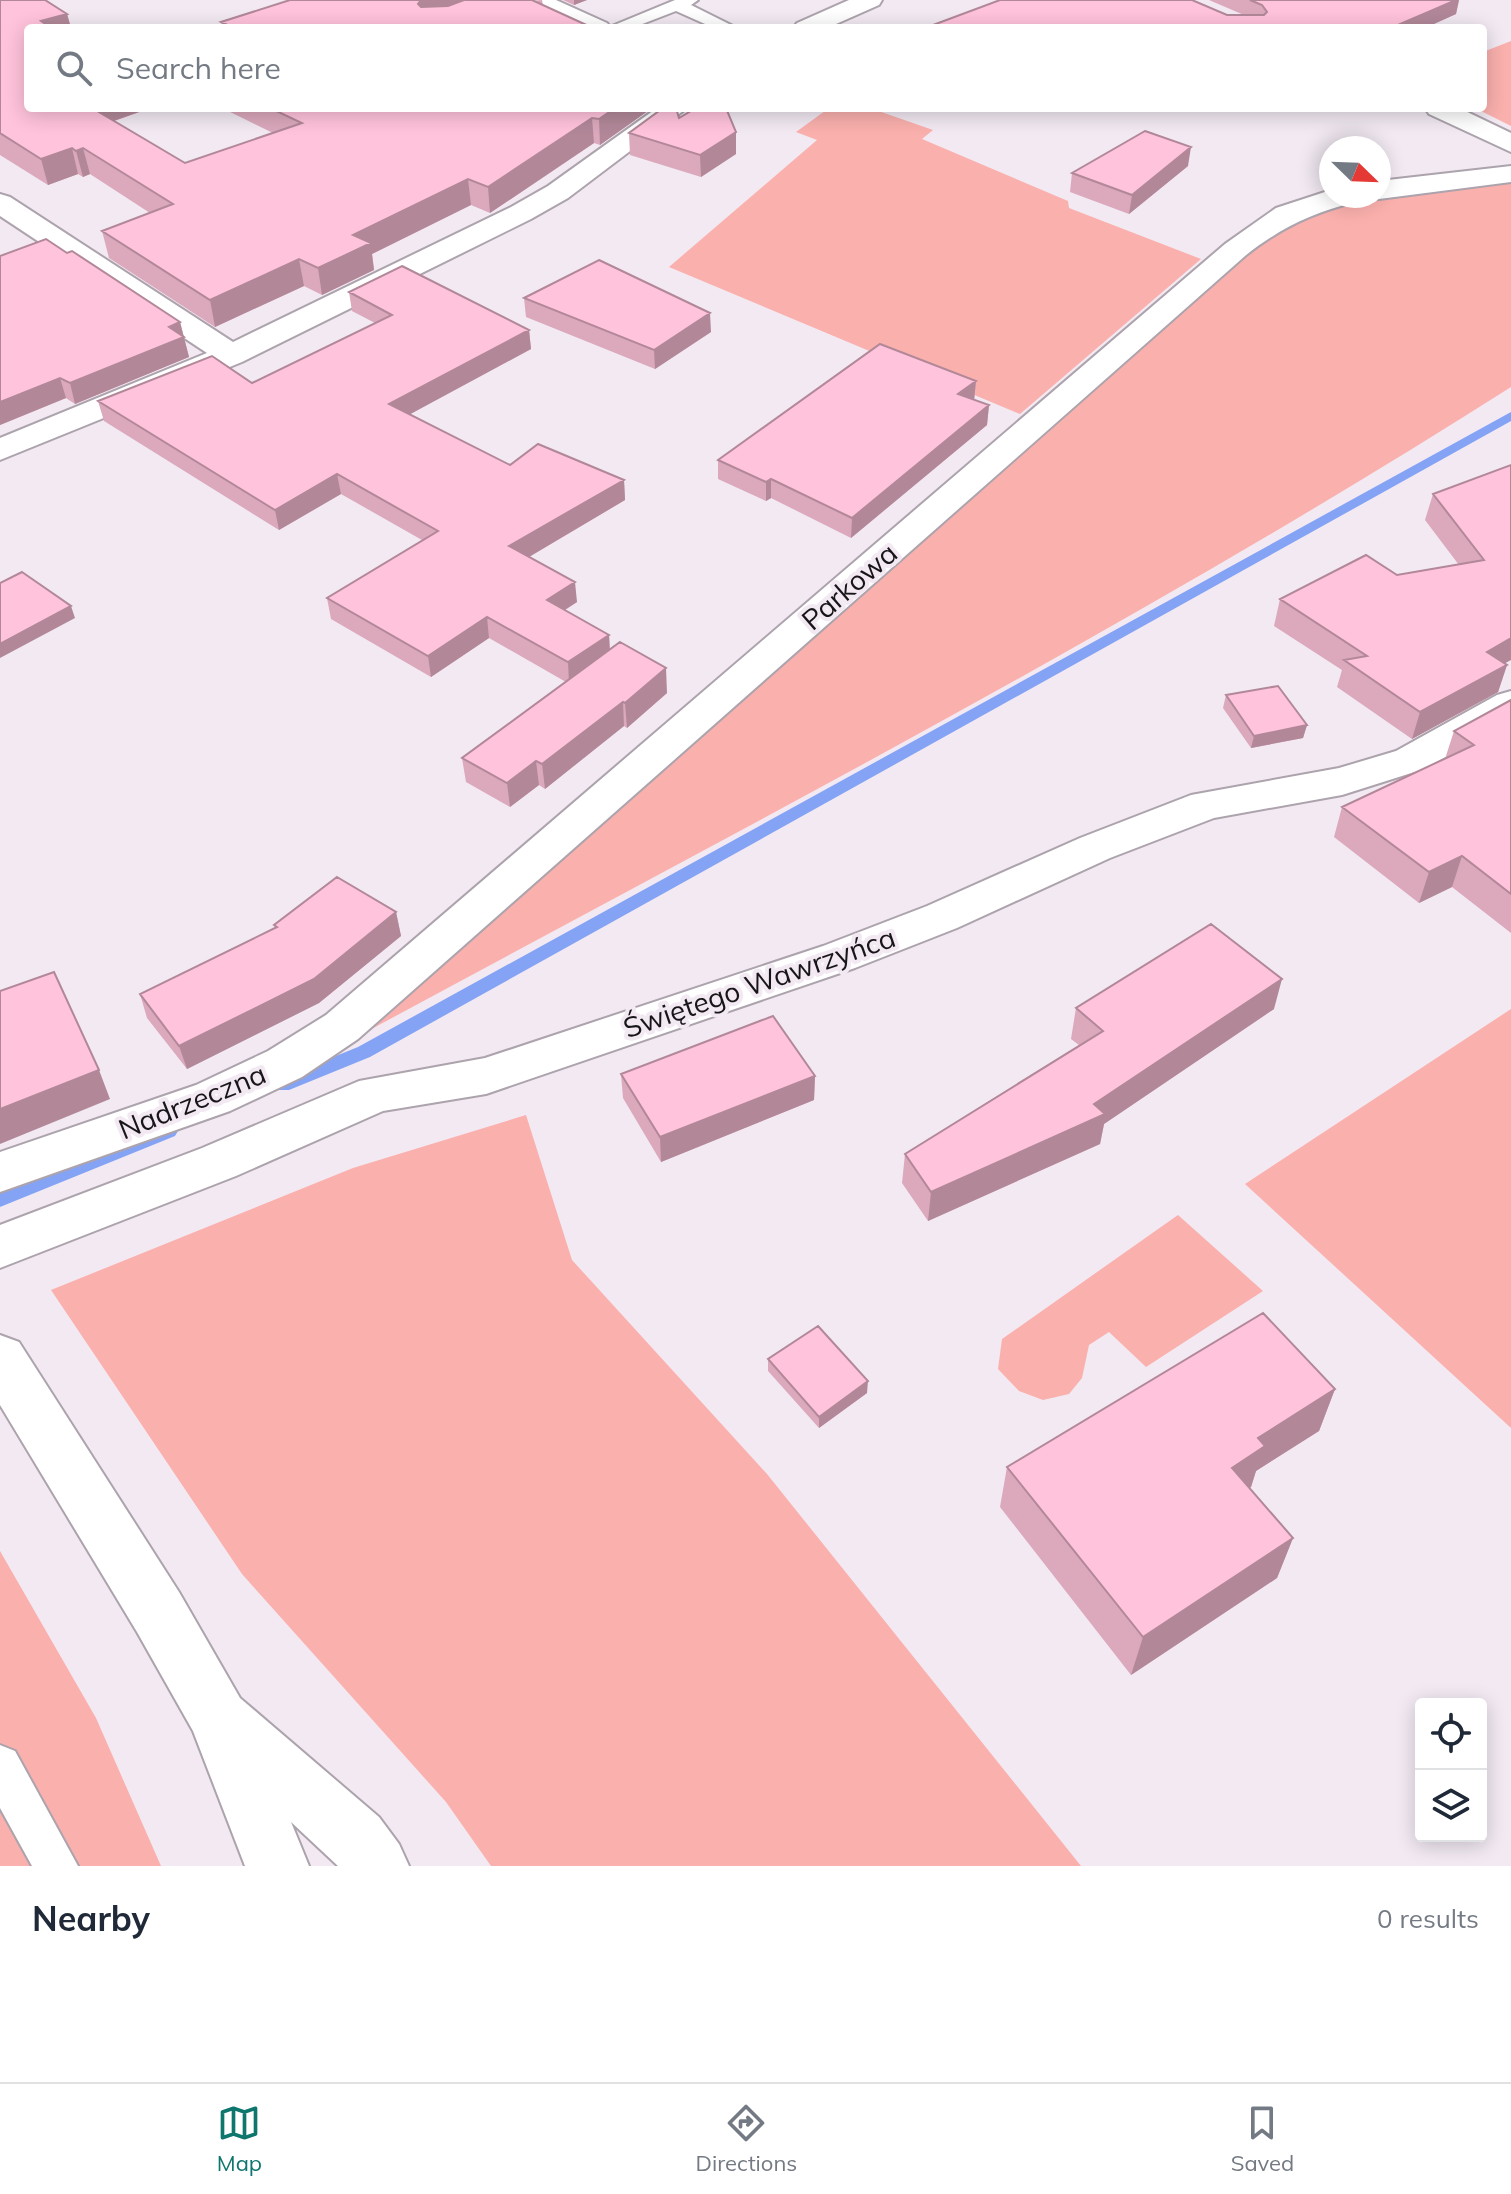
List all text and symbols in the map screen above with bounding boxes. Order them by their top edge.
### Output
search box [24,24,1487,112]
icon: search [52,46,96,90]
text: Search here [116,49,281,87]
north arrow [1319,136,1391,208]
street label: Parkowa [794,535,904,637]
street label: Świętego Wawrzyńca [618,919,900,1045]
street label: Nadrzeczna [113,1056,271,1146]
map controls [1415,1698,1487,1842]
button: locate [1415,1698,1487,1770]
button: layers [1415,1770,1487,1842]
text: Nearby [32,1897,150,1940]
text: 0 results [1377,1902,1479,1935]
tab: Map [217,2101,262,2177]
tab: Directions [696,2101,797,2177]
tab: Saved [1231,2101,1294,2177]

